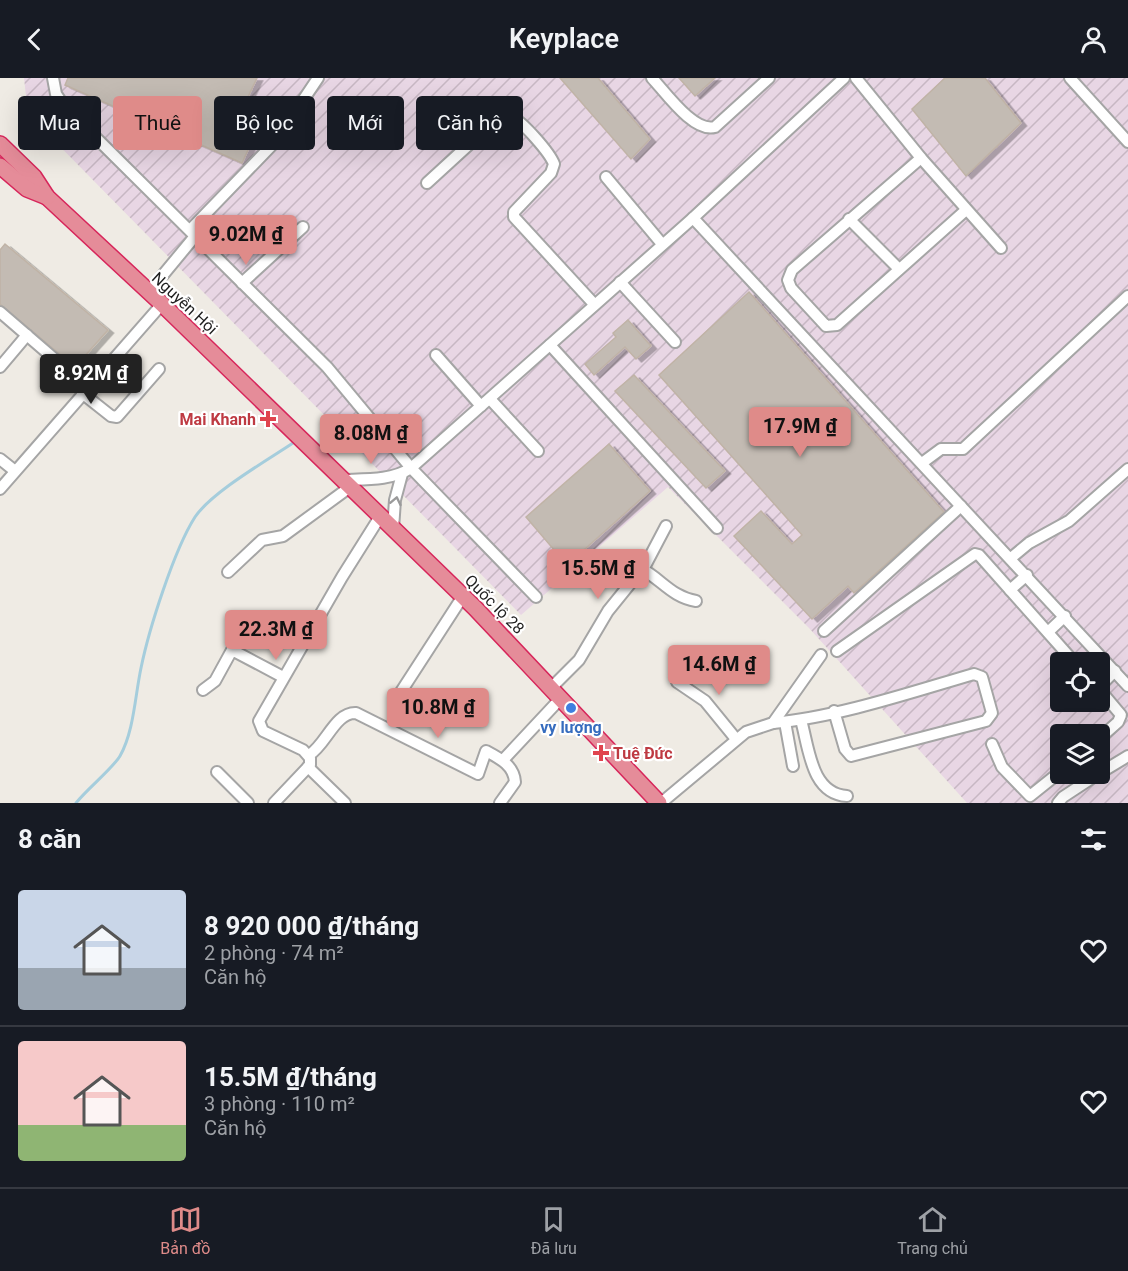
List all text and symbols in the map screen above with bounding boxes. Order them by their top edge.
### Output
icon: back [18,23,51,56]
text: Keyplace [509,23,619,55]
icon: person [1077,23,1110,56]
chip: Mua [18,96,101,150]
chip: Thuê [113,96,202,150]
chip: Bộ lọc [214,96,315,150]
chip: Mới [327,96,404,150]
chip: Căn hộ [416,96,523,150]
pin: 9.02M ₫ [191,215,301,266]
text: 9.02M ₫ [209,222,283,246]
street label: Nguyễn Hội [148,268,221,338]
pin: 8.92M ₫ [36,354,146,405]
text: 8.92M ₫ [54,361,128,385]
pin: 17.9M ₫ [745,407,855,458]
place label: Mai Khanh [180,410,256,429]
marker: Mai Khanh [261,412,275,426]
pin: 8.08M ₫ [316,414,426,465]
text: 17.9M ₫ [763,414,837,438]
text: 8.08M ₫ [334,421,408,445]
one-way arrow [388,496,401,506]
pin: 15.5M ₫ [543,549,653,600]
text: 15.5M ₫ [561,556,635,580]
street label: Quốc lộ 28 [461,571,528,638]
pin: 22.3M ₫ [221,610,331,661]
text: 22.3M ₫ [239,617,313,641]
pin: 14.6M ₫ [664,645,774,696]
text: 14.6M ₫ [682,652,756,676]
map controls [1050,652,1110,784]
button: locate [1050,652,1110,712]
pin: 10.8M ₫ [383,688,493,739]
text: 10.8M ₫ [401,695,475,719]
marker: vy lượng [564,701,578,715]
place label: vy lượng [540,718,602,737]
button: layers [1050,724,1110,784]
place label: Tuệ Đức [613,744,673,763]
marker: Tuệ Đức [594,746,608,760]
icon: filters [1077,823,1110,856]
text: 8 căn [18,824,81,854]
text: 8 920 000 ₫/tháng [204,911,419,941]
icon: home [66,914,138,986]
icon: heart [1077,934,1110,967]
text: 2 phòng · 74 m² [204,941,344,965]
text: Căn hộ [204,965,266,989]
text: 15.5M ₫/tháng [204,1062,377,1092]
icon: home [66,1065,138,1137]
icon: heart [1077,1085,1110,1118]
text: 3 phòng · 110 m² [204,1092,355,1116]
text: Căn hộ [204,1116,266,1140]
tab: Bản đồ [160,1203,210,1258]
tab: Đã lưu [531,1203,577,1258]
tab: Trang chủ [897,1203,968,1258]

